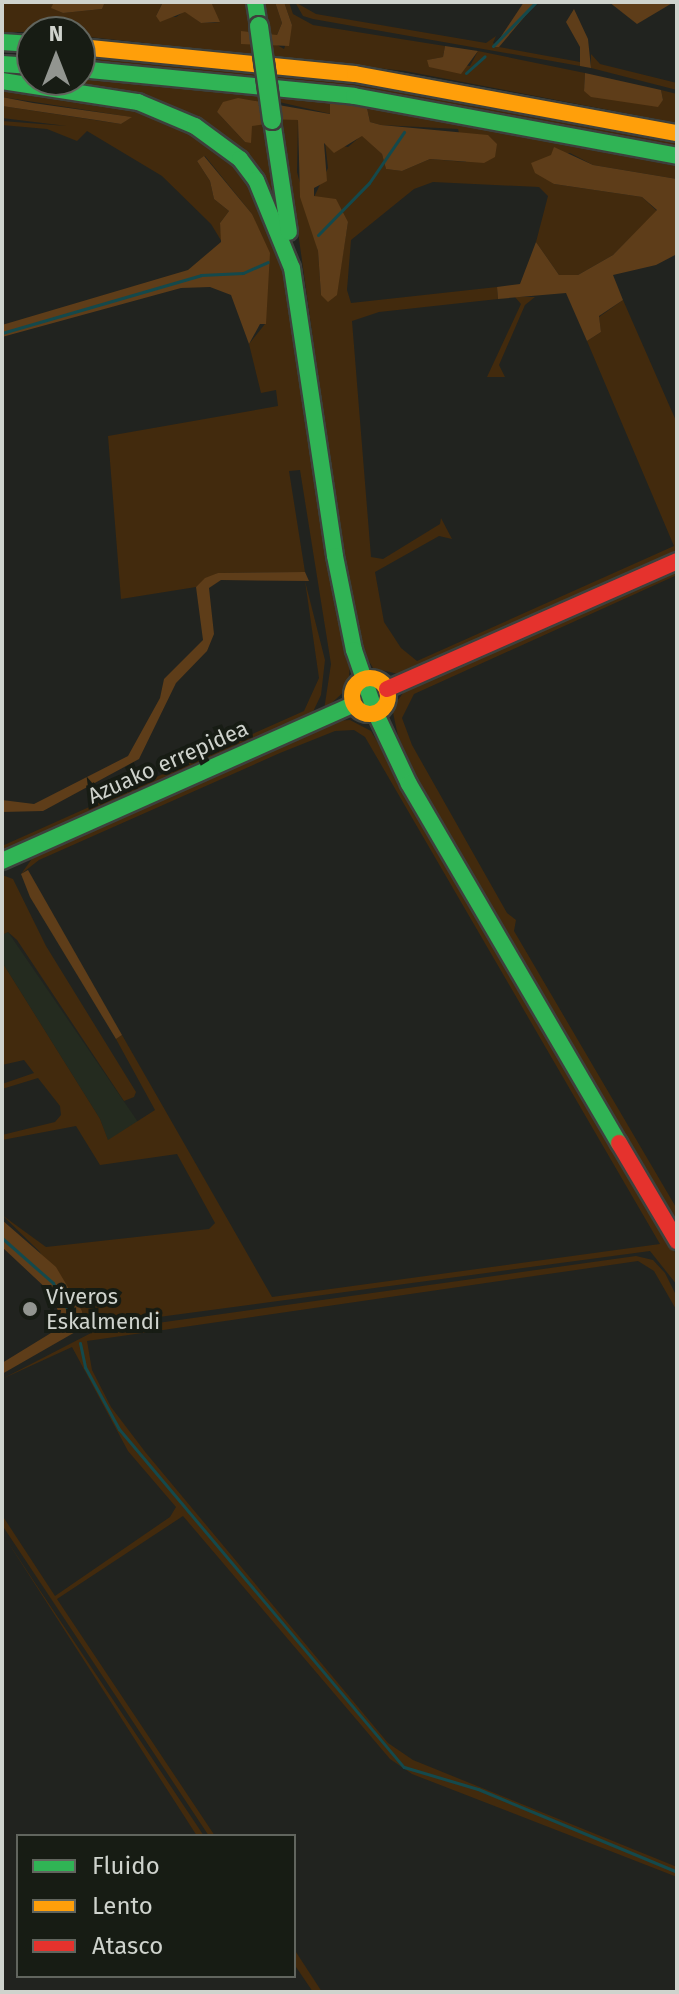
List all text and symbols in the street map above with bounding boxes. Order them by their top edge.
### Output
north arrow [16,16,96,96]
text: N [49,20,63,47]
street label: Azuako errepidea [84,715,252,809]
place label: Viveros Eskalmendi [46,1283,160,1334]
marker: Viveros Eskalmendi [21,1300,39,1318]
legend [16,1834,296,1978]
text: Fluido [92,1852,160,1880]
text: Lento [92,1892,153,1920]
text: Atasco [92,1932,163,1960]

